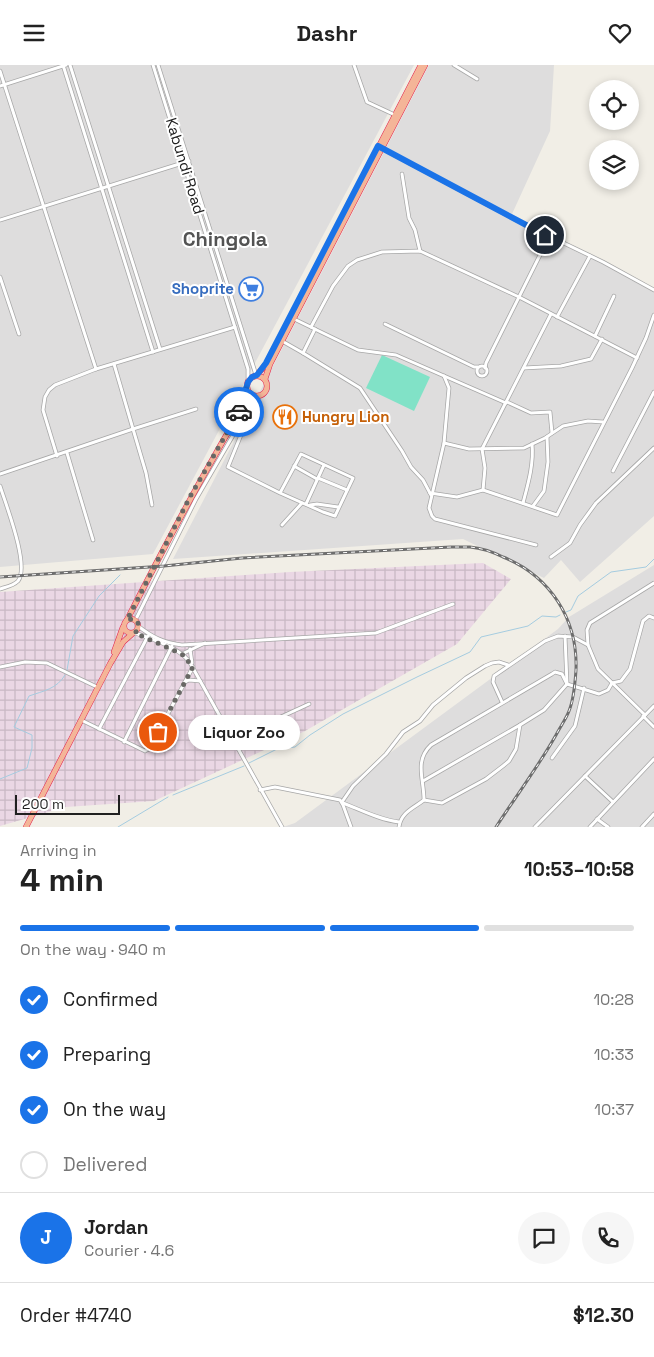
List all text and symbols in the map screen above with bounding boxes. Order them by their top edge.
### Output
icon: menu [20,19,48,47]
text: Dashr [296,19,358,47]
icon: heart [606,19,634,47]
map controls [589,80,639,190]
button: locate [589,80,639,130]
street label: Kabundi Road [162,115,209,216]
button: layers [589,140,639,190]
pin [524,214,566,256]
icon: home [531,221,559,249]
district label: Chingola [183,226,268,252]
supermarket icon: Shoprite [238,276,264,302]
place label: Shoprite [172,279,234,298]
courier [214,387,264,437]
icon: car [225,398,253,426]
restaurant icon: Hungry Lion [272,404,298,430]
place label: Hungry Lion [302,407,389,426]
pin [137,711,179,753]
callout: Liquor Zoo [188,715,300,749]
icon: bag [144,718,172,746]
text: Liquor Zoo [203,722,285,743]
scale bar [15,792,120,815]
text: 200 m [22,795,64,813]
text: Arriving in [20,840,97,861]
text: 10:53–10:58 [524,857,634,882]
text: 4 min [20,860,104,900]
text: On the way · 940 m [20,939,166,960]
icon: check [20,986,48,1014]
text: Confirmed [63,987,158,1012]
text: 10:28 [593,989,634,1010]
icon: check [20,1041,48,1069]
text: Preparing [63,1042,151,1067]
text: 10:33 [594,1044,634,1065]
icon: check [20,1096,48,1124]
text: On the way [63,1097,166,1122]
text: 10:37 [594,1099,634,1120]
text: Delivered [63,1152,148,1177]
button: chat [518,1212,570,1264]
button: phone [582,1212,634,1264]
text: Jordan [84,1215,149,1240]
text: J [40,1225,52,1250]
text: Courier · 4.6 [84,1240,174,1261]
text: Order #4740 [20,1303,132,1328]
text: $12.30 [573,1303,634,1328]

